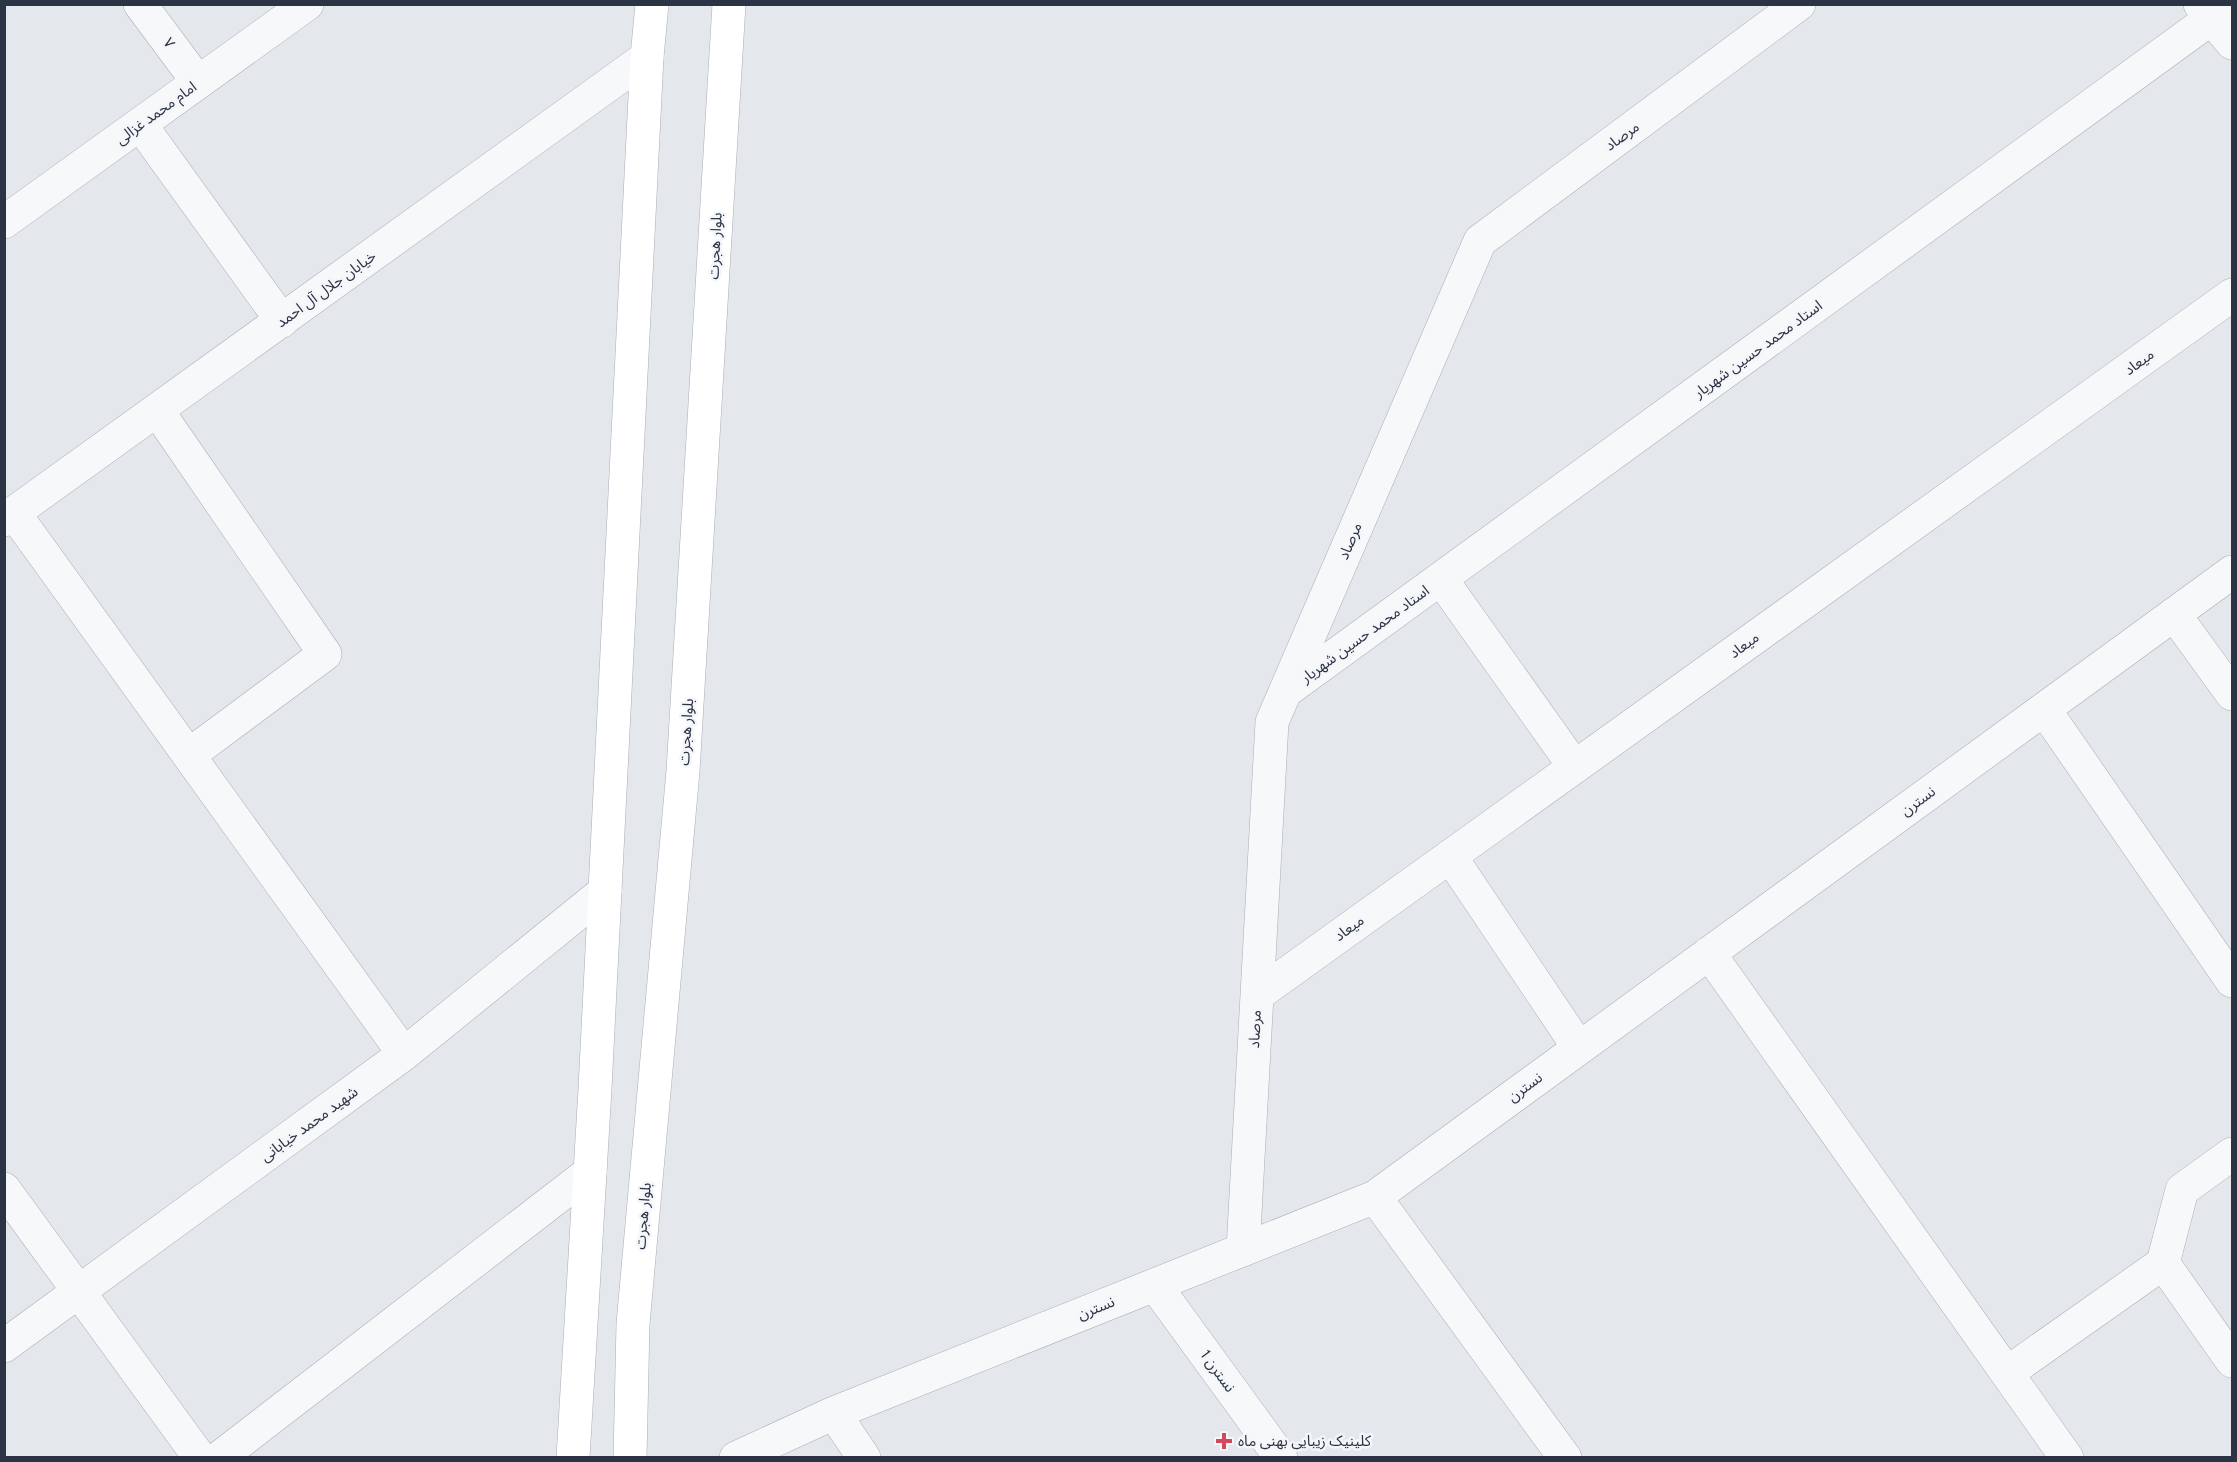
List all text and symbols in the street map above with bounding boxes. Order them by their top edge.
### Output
street label: ۷ [158,35,178,53]
street label: امام محمد غزالی [113,78,201,150]
street label: مرصاد [1602,118,1644,156]
street label: بلوار هجرت [705,212,728,280]
street label: خیابان جلال آل احمد [273,247,381,333]
street label: استاد محمد حسین شهریار [1690,297,1827,404]
street label: میعاد [2121,346,2159,381]
street label: مرصاد [1335,520,1368,563]
street label: استاد محمد حسین شهریار [1297,582,1434,689]
street label: میعاد [1726,629,1764,664]
street label: بلوار هجرت [676,698,699,766]
street label: نسترن [1898,783,1940,821]
street label: میعاد [1331,912,1369,947]
street label: مرصاد [1246,1009,1267,1049]
street label: نسترن [1505,1069,1547,1107]
street label: شهید محمد خیابانی [257,1083,363,1167]
street label: بلوار هجرت [632,1182,657,1250]
street label: نسترن [1075,1293,1118,1325]
street label: نسترن 1 [1195,1347,1239,1397]
marker: کلینیک زیبایی بهنی ماه [1215,1432,1233,1450]
place label: کلینیک زیبایی بهنی ماه [1238,1433,1372,1452]

